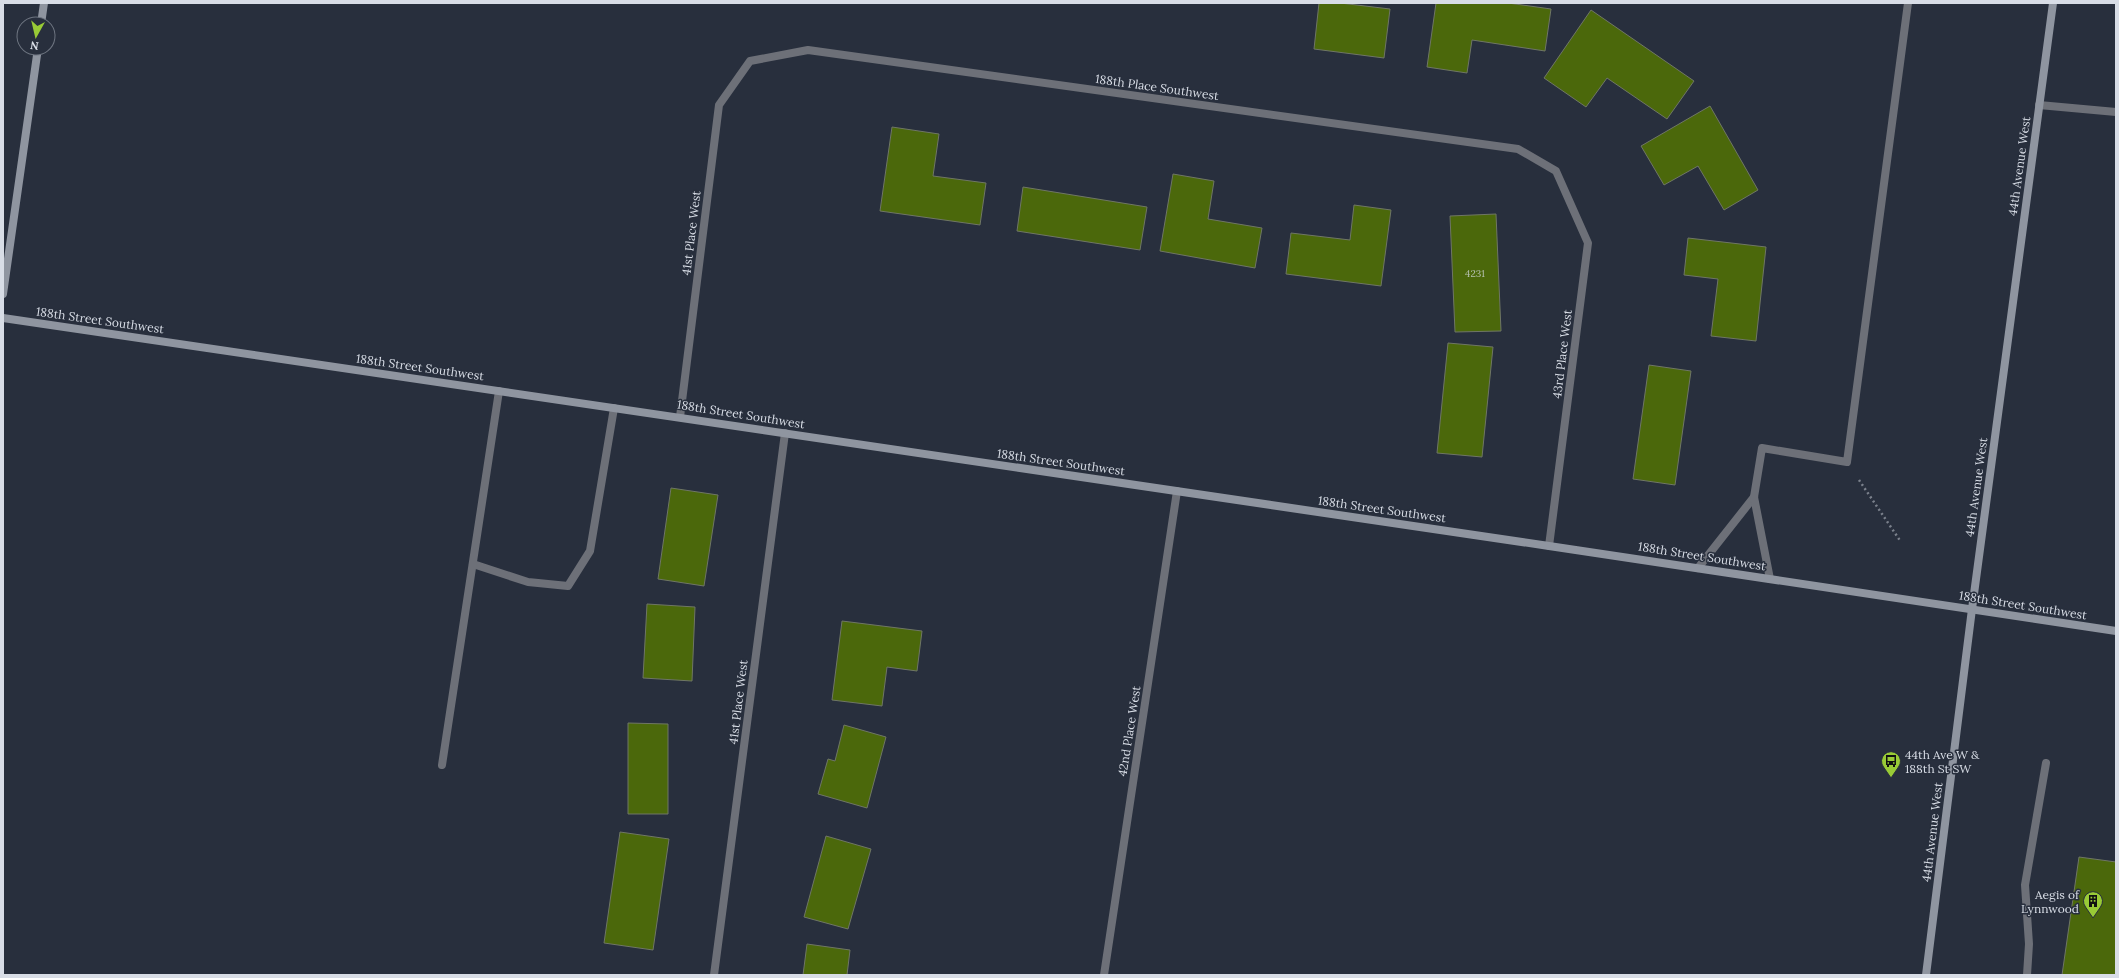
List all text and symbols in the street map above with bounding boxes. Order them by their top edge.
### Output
north arrow [16,16,56,56]
text: N [29,38,40,53]
street label: 188th Place Southwest [1094,71,1220,103]
street label: 44th Avenue West [2005,115,2033,217]
street label: 41st Place West [678,190,704,276]
house number: 4231 [1465,267,1485,280]
street label: 188th Street Southwest [35,304,165,336]
street label: 43rd Place West [1549,308,1575,399]
street label: 188th Street Southwest [355,351,485,383]
street label: 188th Street Southwest [676,397,806,432]
street label: 44th Avenue West [1962,436,1990,538]
street label: 188th Street Southwest [996,446,1126,478]
street label: 188th Street Southwest [1317,493,1447,525]
street label: 188th Street Southwest [1637,539,1767,574]
street label: 188th Street Southwest [1958,588,2088,623]
street label: 41st Place West [725,659,751,745]
street label: 42nd Place West [1114,684,1144,777]
place label: 44th Ave W & 188th St SW [1905,747,1980,776]
bus stop icon: 44th Ave W & 188th St SW [1880,750,1902,778]
street label: 44th Avenue West [1918,781,1946,883]
place label: Aegis of Lynnwood [2021,887,2080,916]
building icon: Aegis of Lynnwood [2082,890,2104,918]

